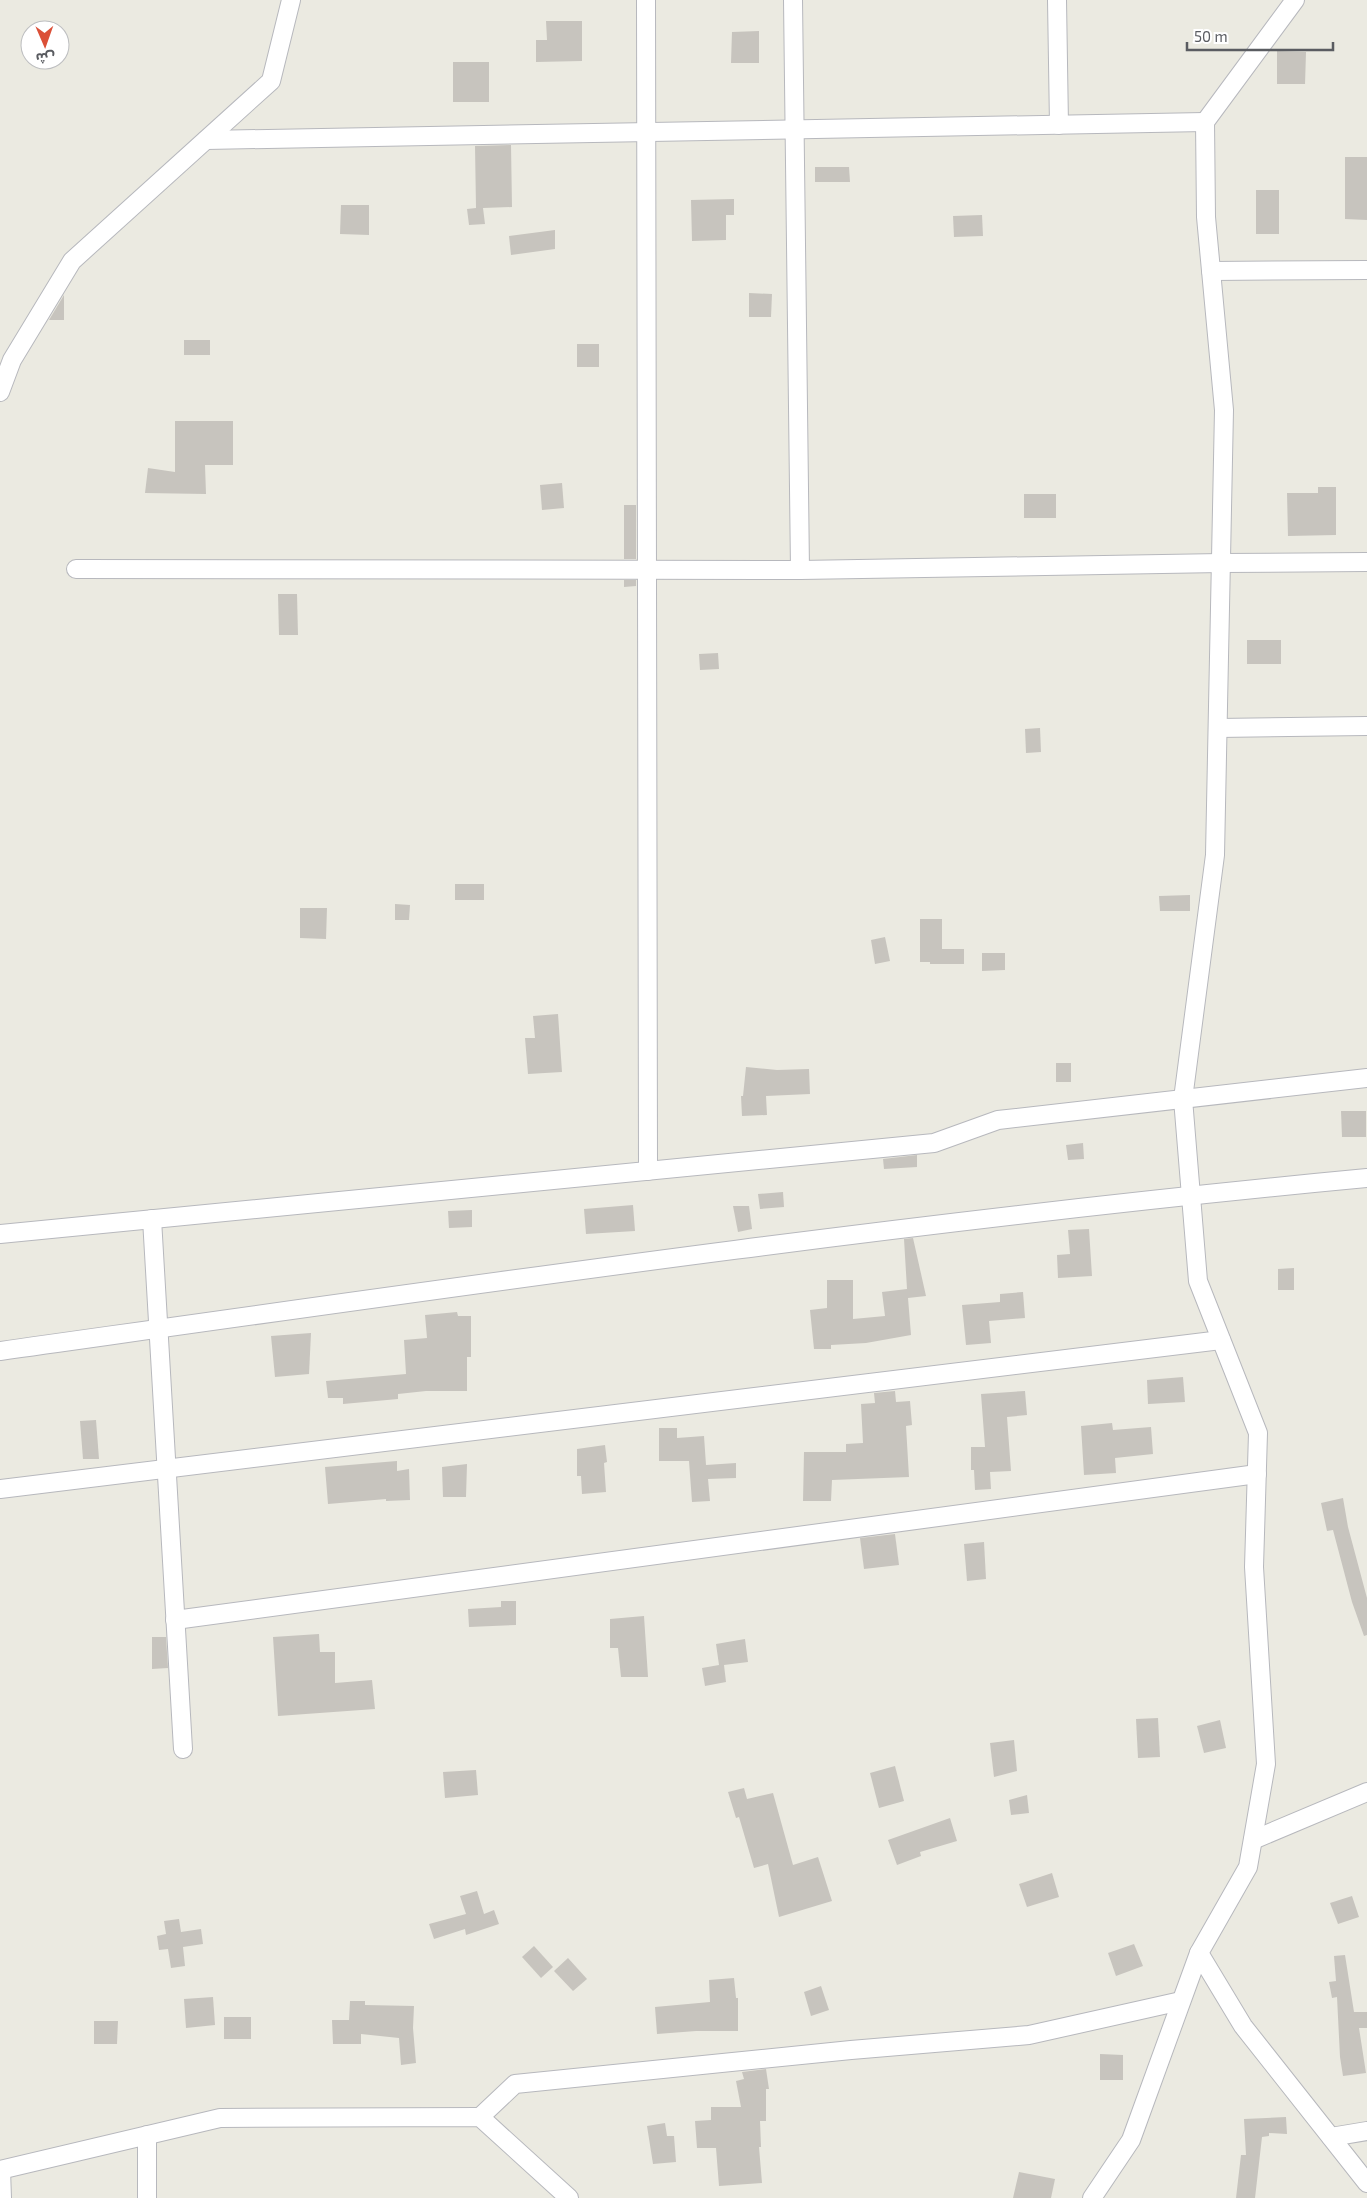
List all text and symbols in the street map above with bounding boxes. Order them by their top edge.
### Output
north arrow [20,20,70,70]
scale bar [1187,20,1333,52]
text: 50 m [1194,27,1228,45]
text: ش [36,50,55,67]

